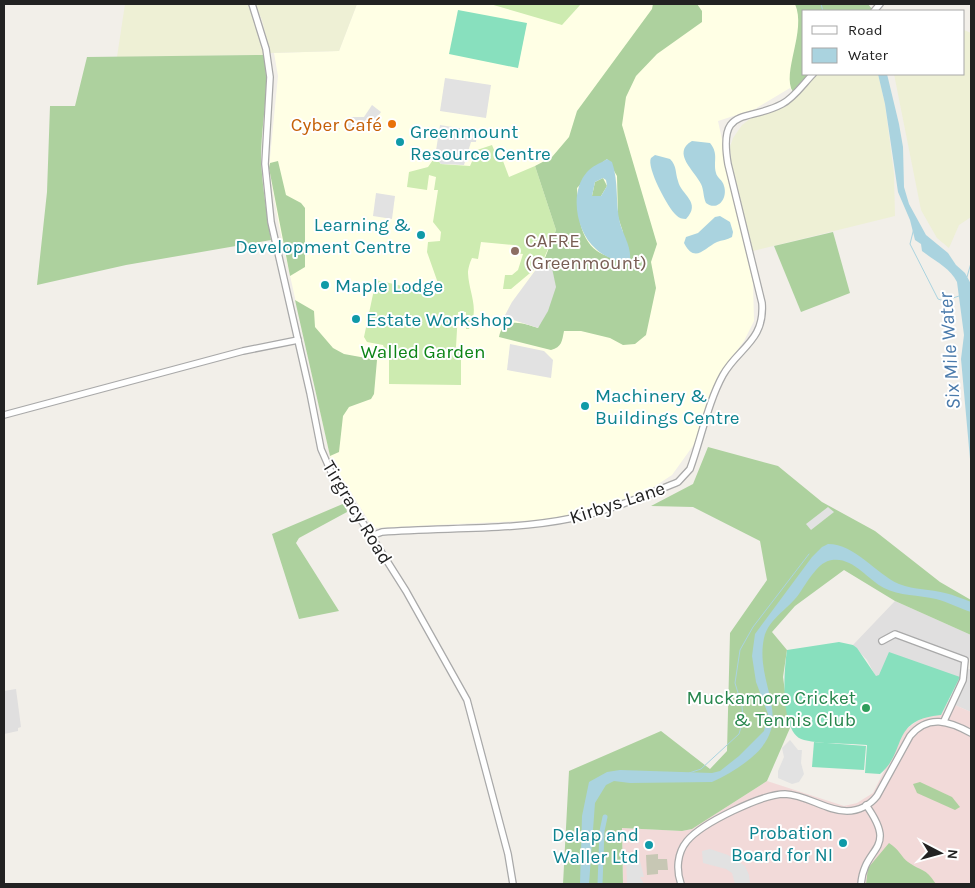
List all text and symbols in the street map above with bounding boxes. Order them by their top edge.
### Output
legend [802,10,965,75]
text: Road [848,21,883,39]
text: Water [848,46,889,64]
place label: Cyber Café [291,114,382,136]
marker: Cyber Café [386,118,398,130]
place label: Greenmount Resource Centre [410,121,551,165]
marker: Greenmount Resource Centre [394,136,406,148]
place label: Learning & Development Centre [235,214,411,258]
marker: Learning & Development Centre [415,229,427,241]
place label: CAFRE (Greenmount) [525,230,647,274]
marker: CAFRE (Greenmount) [509,245,521,257]
place label: Maple Lodge [335,275,443,297]
marker: Maple Lodge [319,279,331,291]
water label: Six Mile Water [934,290,965,410]
place label: Estate Workshop [366,309,513,331]
marker: Estate Workshop [350,313,362,325]
park label: Walled Garden [360,341,486,363]
place label: Machinery & Buildings Centre [595,385,740,429]
marker: Machinery & Buildings Centre [579,400,591,412]
street label: Tirgracy Road [318,457,397,568]
street label: Kirbys Lane [567,477,668,529]
place label: Muckamore Cricket & Tennis Club [687,687,856,731]
marker: Muckamore Cricket & Tennis Club [860,702,872,714]
place label: Probation Board for NI [731,822,833,866]
place label: Delap and Waller Ltd [552,824,639,868]
north arrow [915,828,965,878]
marker: Probation Board for NI [837,837,849,849]
marker: Delap and Waller Ltd [643,839,655,851]
text: N [943,848,961,860]

